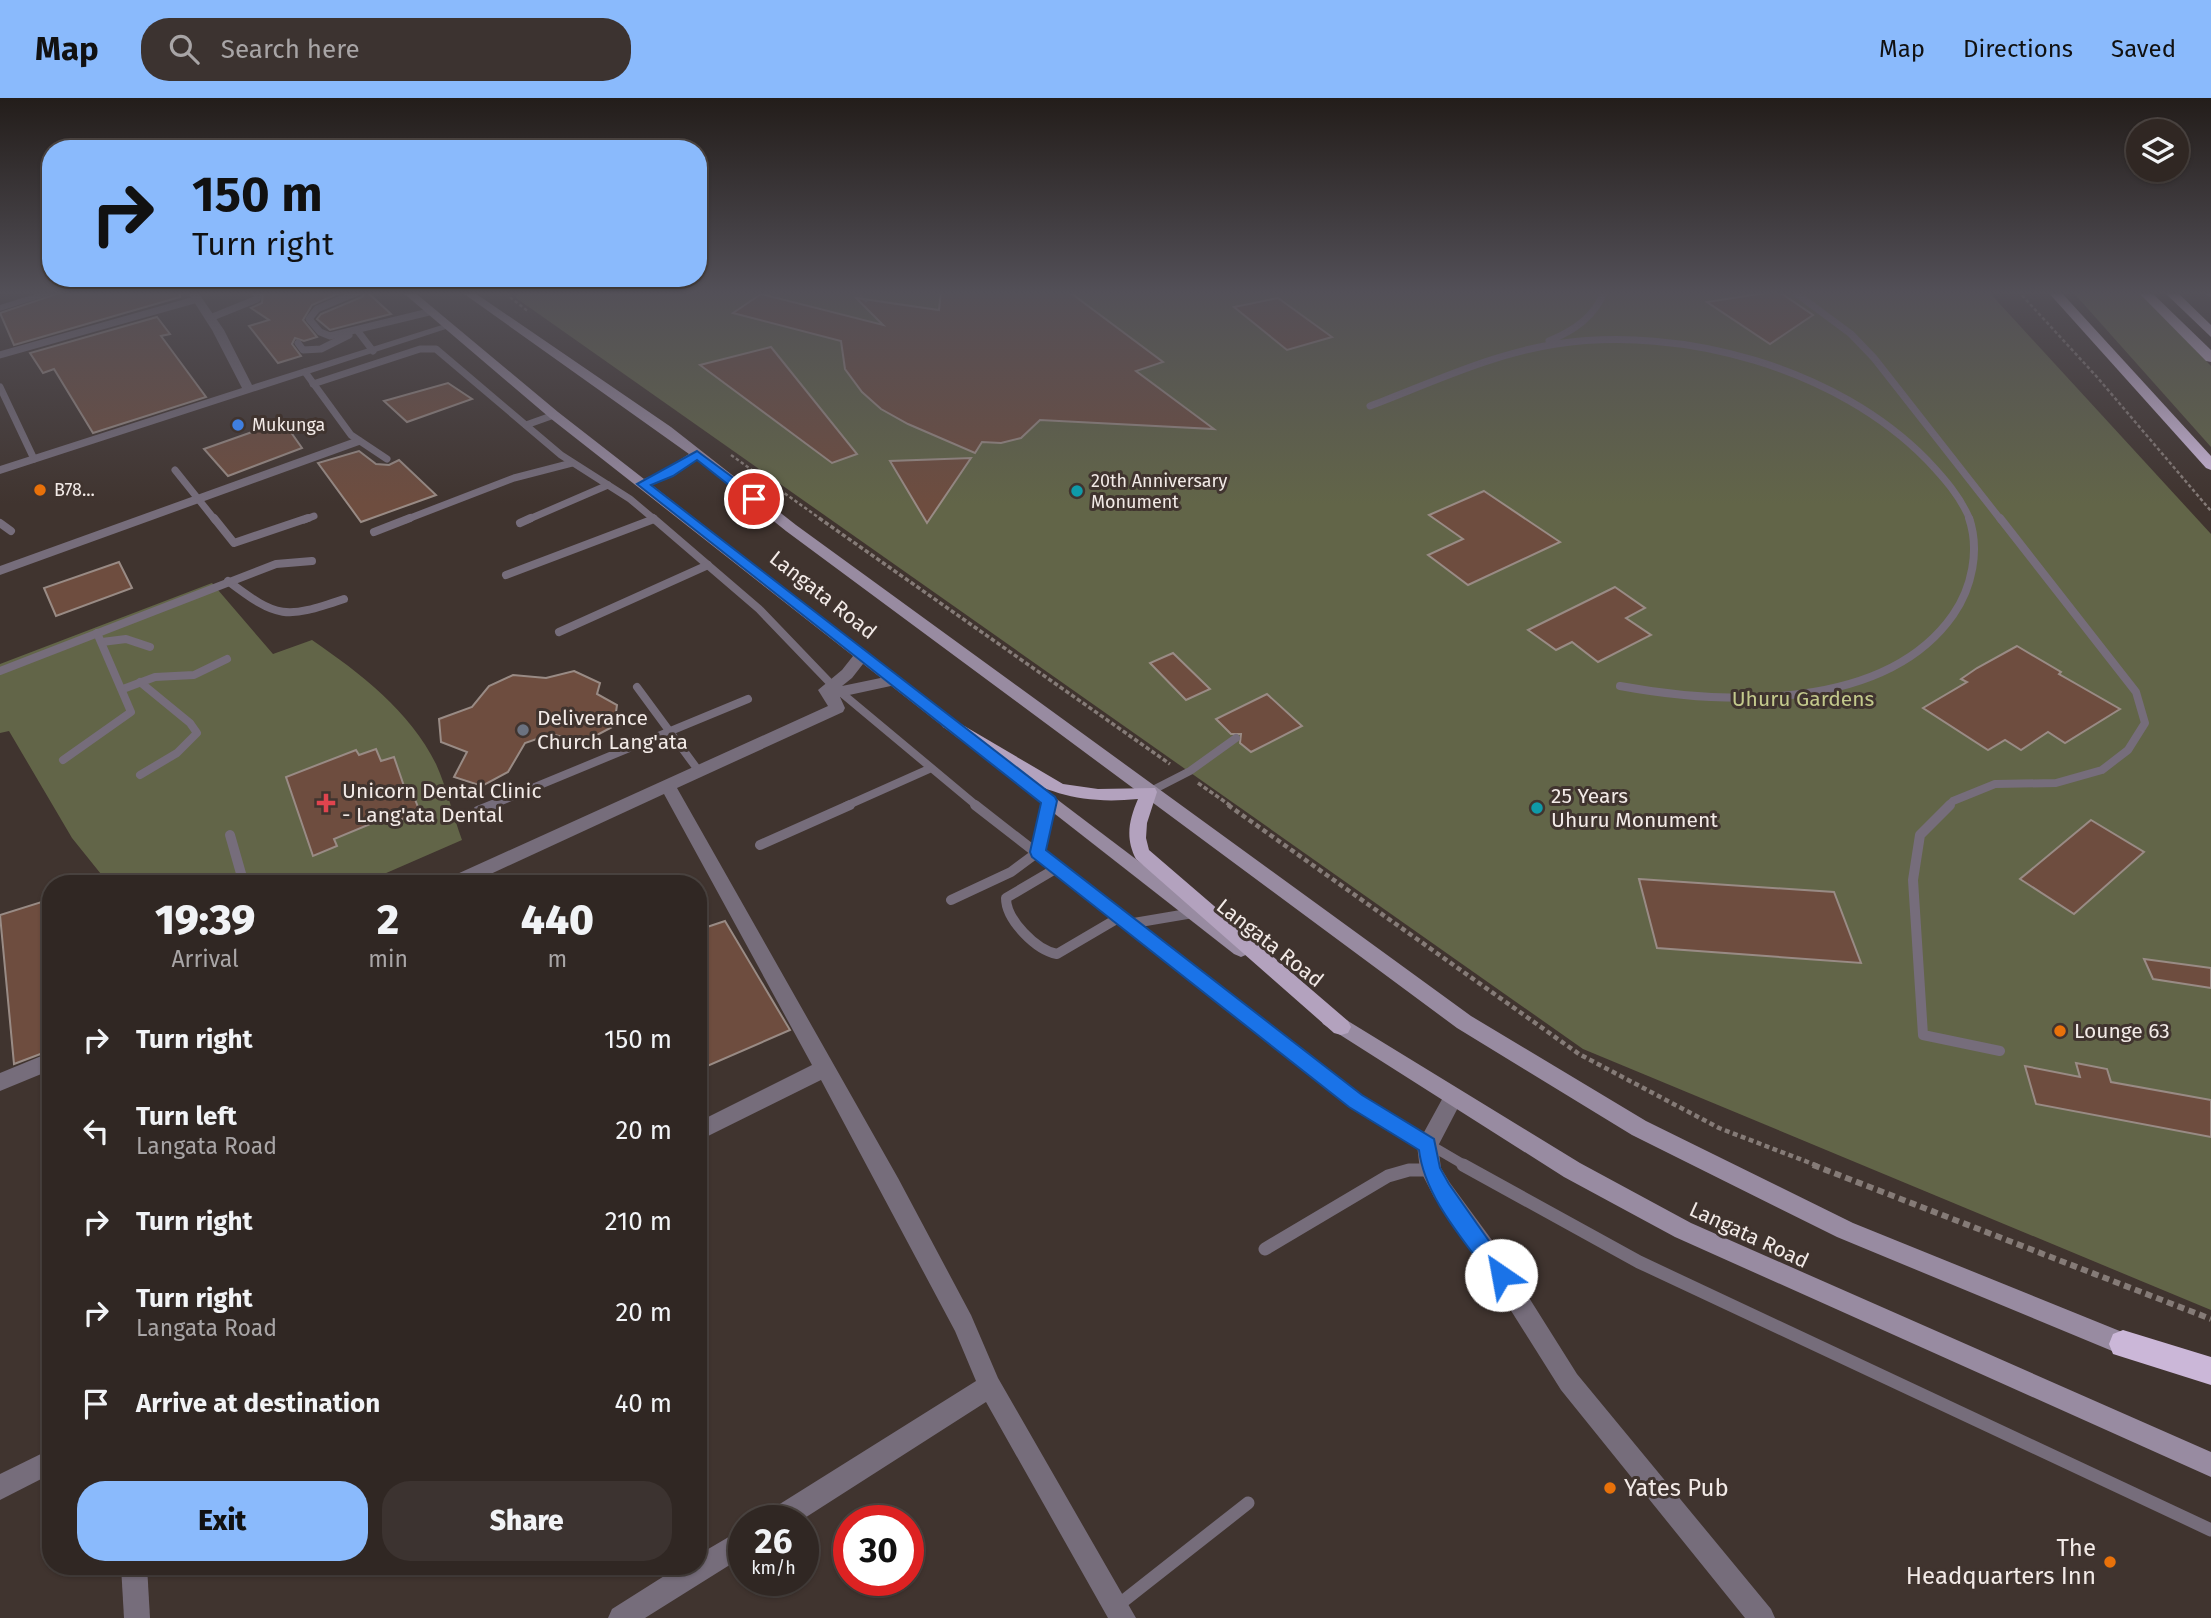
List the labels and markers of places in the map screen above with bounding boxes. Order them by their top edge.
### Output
place label: Mukunga [252,414,325,436]
marker: Mukunga [230,417,246,433]
pin [724,469,784,529]
place label: 20th Anniversary Monument [1091,470,1227,513]
place label: B78... [54,479,95,501]
marker: B78... [32,482,48,498]
marker: 20th Anniversary Monument [1069,483,1085,499]
place label: Deliverance Church Lang'ata [537,705,688,755]
marker: Deliverance Church Lang'ata [515,722,531,738]
place label: Unicorn Dental Clinic - Lang'ata Dental [342,778,542,828]
place label: 25 Years Uhuru Monument [1551,783,1718,833]
marker: Unicorn Dental Clinic - Lang'ata Dental [316,793,336,813]
marker: 25 Years Uhuru Monument [1529,800,1545,816]
place label: Lounge 63 [2074,1018,2170,1044]
marker: Lounge 63 [2052,1023,2068,1039]
place label: Yates Pub [1624,1474,1729,1502]
marker: Yates Pub [1602,1480,1618,1496]
place label: The Headquarters Inn [1906,1534,2096,1590]
marker: The Headquarters Inn [2102,1554,2118,1570]

